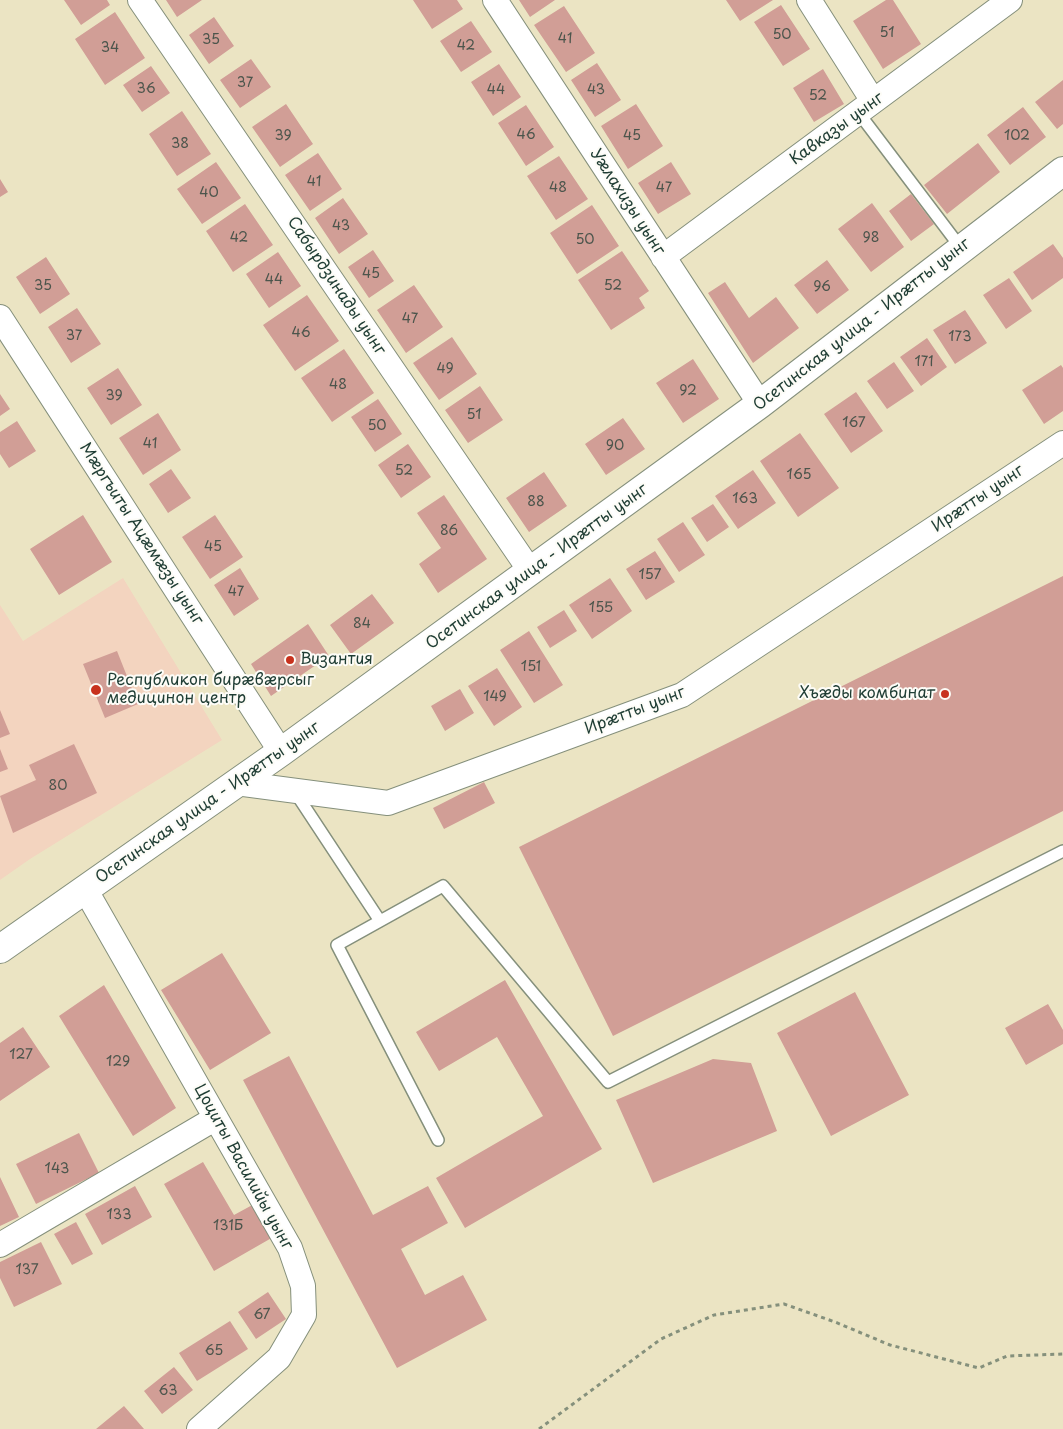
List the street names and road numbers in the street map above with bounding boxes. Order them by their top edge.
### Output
street label: Кавказы уынг [786,89,888,169]
street label: Уӕлахизы уынг [586,145,668,259]
street label: Сабырдзинады уынг [283,213,389,359]
street label: Осетинская улица - Ирæтты уынг [750,235,974,415]
street label: Мӕргъиты Ацӕмӕзы уынг [75,439,207,629]
street label: Ирæтты уынг [929,461,1027,537]
street label: Осетинская улица - Ирæтты уынг [422,480,652,654]
street label: Ирæтты уынг [582,683,688,739]
street label: Осетинская улица - Ирæтты уынг [92,718,324,888]
street label: Цоциты Василийы уынг [189,1081,297,1253]

